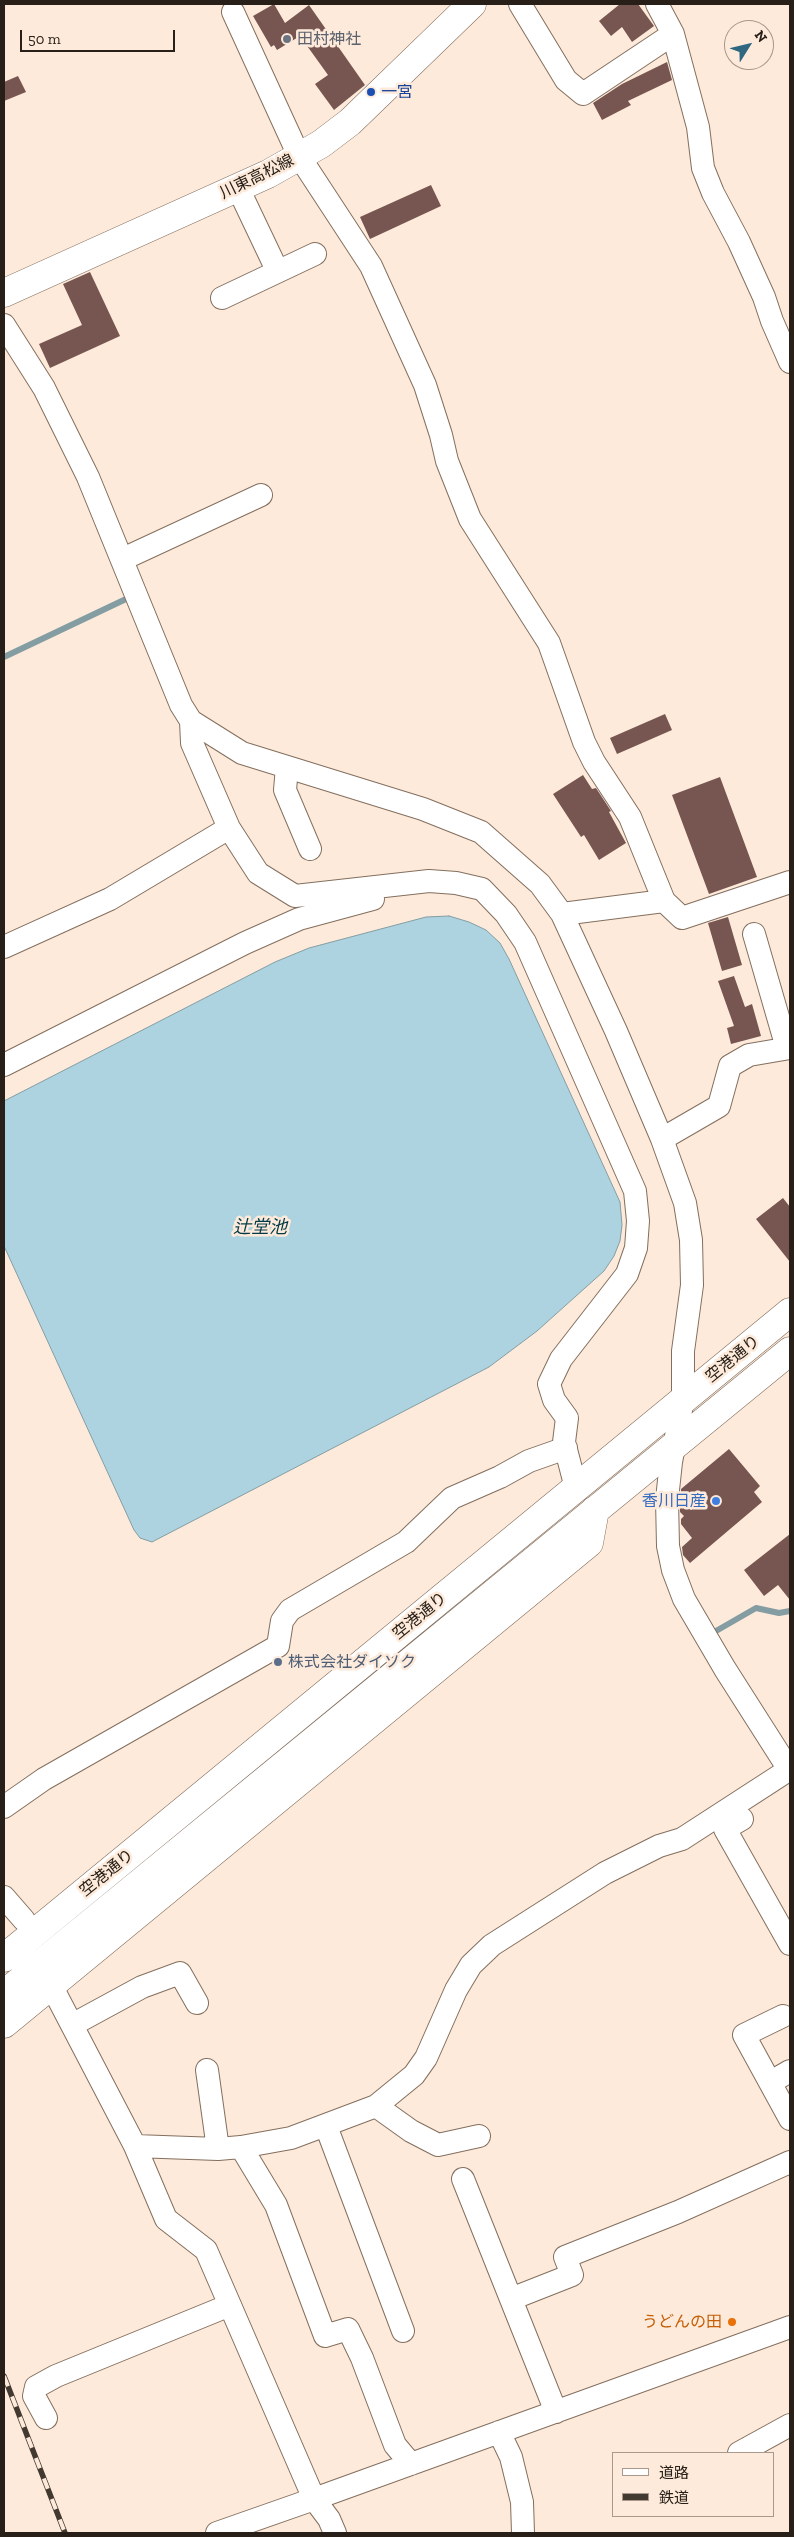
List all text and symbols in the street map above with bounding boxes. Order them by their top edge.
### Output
scale bar [22,20,178,52]
north arrow [724,20,774,70]
text: N [751,27,771,46]
place label: 田村神社 [297,29,361,49]
text: 50 m [28,30,61,48]
marker: 田村神社 [281,33,293,45]
place label: 一宮 [381,82,413,102]
marker: 一宮 [365,86,377,98]
street label: 川東高松線 [217,151,297,203]
water label: 辻堂池 [233,1217,287,1239]
street label: 空港通り [702,1331,764,1387]
place label: 香川日産 [642,1491,706,1511]
marker: 香川日産 [710,1495,722,1507]
street label: 空港通り [389,1588,451,1644]
place label: 株式会社ダイソク [288,1652,416,1672]
marker: 株式会社ダイソク [272,1656,284,1668]
street label: 空港通り [76,1845,138,1901]
place label: うどんの田 [642,2312,722,2332]
marker: うどんの田 [726,2316,738,2328]
legend [612,2452,774,2517]
text: 道路 [659,2464,689,2482]
text: 鉄道 [659,2489,689,2507]

